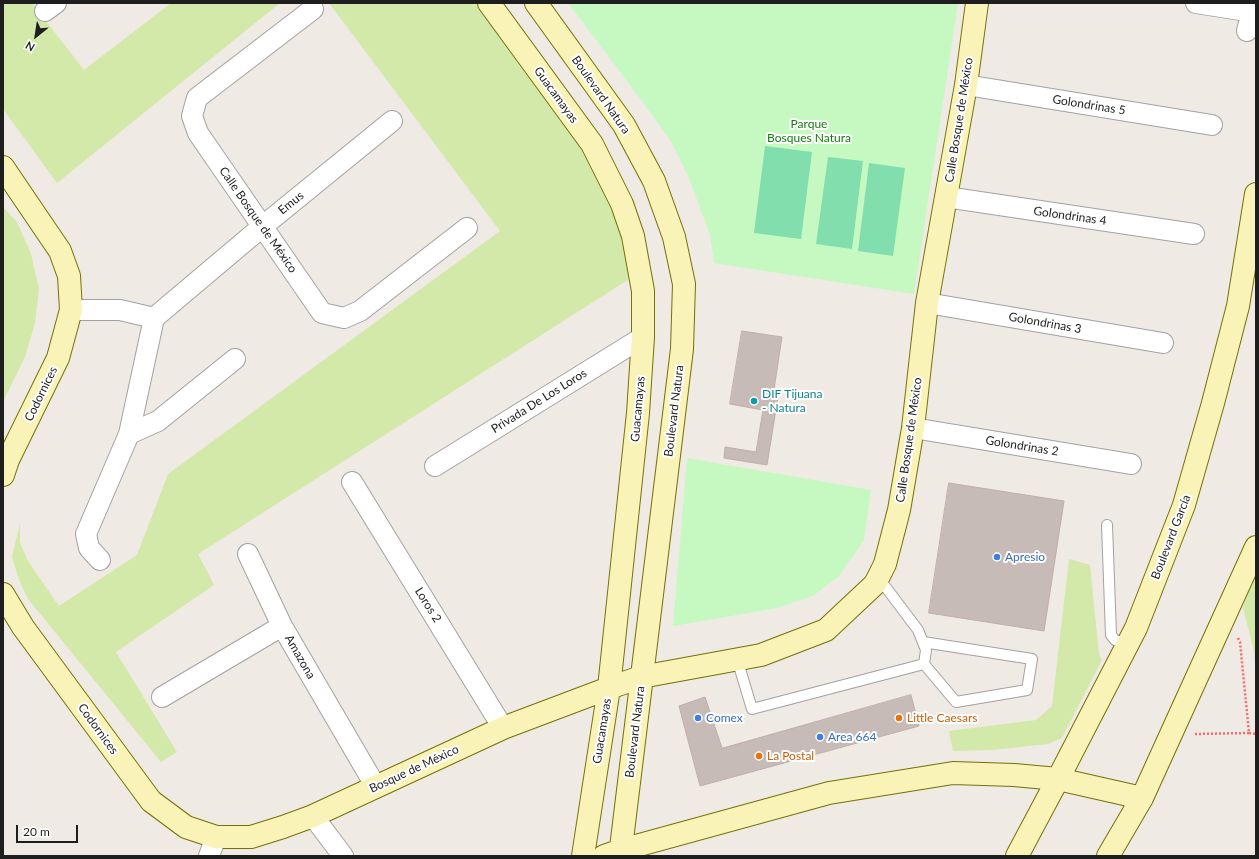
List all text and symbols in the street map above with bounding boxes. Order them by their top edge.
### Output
north arrow [16,16,56,56]
text: N [23,39,37,55]
street label: Boulevard Natura [569,53,633,137]
street label: Calle Bosque de México [942,57,976,183]
street label: Guacamayas [531,64,581,126]
street label: Golondrinas 5 [1051,92,1127,118]
park label: Parque Bosques Natura [767,117,851,145]
street label: Calle Bosque de México [216,164,300,276]
street label: Emus [275,188,307,218]
street label: Golondrinas 4 [1033,204,1107,228]
street label: Golondrinas 3 [1007,310,1083,336]
street label: Codornices [22,364,60,424]
street label: Boulevard Natura [661,364,687,458]
street label: Privada De Los Loros [489,366,589,436]
street label: Guacamayas [628,376,648,442]
street label: Calle Bosque de México [893,377,925,503]
place label: DIF Tijuana - Natura [762,387,822,415]
marker: DIF Tijuana - Natura [749,396,759,406]
street label: Golondrinas 2 [984,433,1060,459]
street label: Boulevard García [1148,493,1194,581]
place label: Apresio [1005,550,1045,564]
marker: Apresio [992,552,1002,562]
street label: Loros 2 [412,585,444,625]
street label: Amazona [282,632,318,682]
street label: Boulevard Natura [622,685,648,779]
street label: Guacamayas [590,697,614,765]
street label: Codornices [75,701,121,757]
place label: Comex [706,711,743,725]
place label: Little Caesars [907,711,977,725]
marker: Comex [693,713,703,723]
marker: Little Caesars [894,713,904,723]
place label: Area 664 [828,730,876,744]
marker: Area 664 [815,732,825,742]
street label: Bosque de México [367,742,461,796]
place label: La Postal [767,749,814,763]
marker: La Postal [754,751,764,761]
scale bar [18,817,80,843]
text: 20 m [23,824,50,839]

